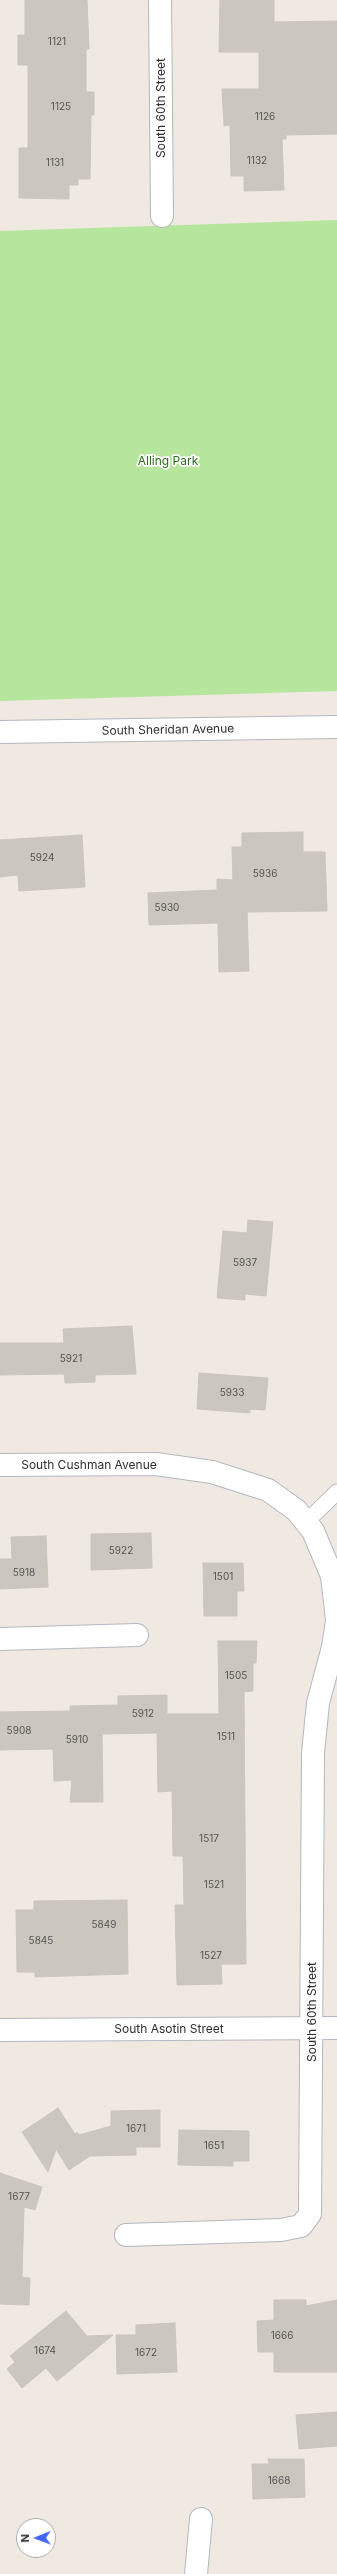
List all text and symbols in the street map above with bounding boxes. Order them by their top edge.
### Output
house number: 1121 [48,36,66,48]
street label: South 60th Street [154,58,168,158]
house number: 1125 [51,101,71,113]
house number: 1126 [255,111,275,123]
house number: 1132 [247,155,267,167]
house number: 1131 [46,157,64,169]
park label: Alling Park [138,454,198,468]
street label: South Sheridan Avenue [102,722,234,738]
house number: 5924 [30,852,54,864]
house number: 5936 [253,868,277,880]
house number: 5930 [155,902,179,914]
house number: 5937 [233,1257,257,1269]
house number: 5921 [60,1353,82,1365]
house number: 5933 [220,1387,244,1399]
street label: South Cushman Avenue [21,1458,157,1472]
house number: 5922 [109,1545,133,1557]
house number: 5918 [13,1567,35,1579]
house number: 1501 [213,1571,233,1583]
house number: 1505 [225,1670,247,1682]
house number: 5912 [132,1708,154,1720]
house number: 5908 [7,1725,31,1737]
house number: 1511 [217,1731,235,1743]
house number: 5910 [66,1734,88,1746]
house number: 1517 [199,1833,219,1845]
house number: 1521 [204,1879,224,1891]
house number: 5849 [92,1919,116,1931]
house number: 5845 [29,1935,53,1947]
house number: 1527 [200,1950,222,1962]
street label: South 60th Street [305,1962,319,2062]
street label: South Asotin Street [114,2022,224,2036]
house number: 1671 [126,2123,146,2135]
house number: 1651 [204,2140,224,2152]
house number: 1677 [8,2191,30,2203]
house number: 1666 [271,2330,293,2342]
house number: 1674 [34,2345,56,2357]
house number: 1672 [135,2347,157,2359]
house number: 1668 [268,2475,290,2487]
north arrow [16,2518,56,2558]
text: N [18,2534,32,2543]

